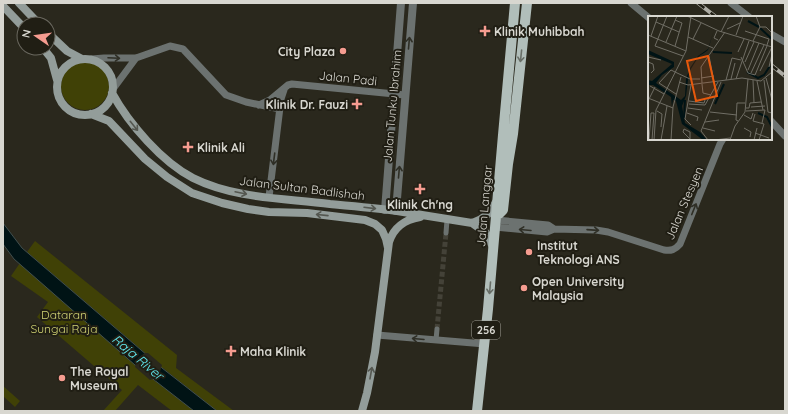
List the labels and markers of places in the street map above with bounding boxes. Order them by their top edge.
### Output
place label: Klinik Muhibbah [494,24,584,39]
marker: Klinik Muhibbah [479,25,491,37]
place label: City Plaza [278,44,335,59]
marker: City Plaza [338,46,348,56]
place label: Klinik Dr. Fauzi [266,97,348,112]
marker: Klinik Dr. Fauzi [351,98,363,110]
place label: Klinik Ali [197,140,245,155]
marker: Klinik Ali [182,141,194,153]
marker: Klinik Ch'ng [414,183,426,195]
place label: Klinik Ch'ng [387,197,453,212]
place label: Institut Teknologi ANS [537,238,620,267]
marker: Institut Teknologi ANS [524,247,534,257]
place label: Open University Malaysia [532,274,624,303]
marker: Open University Malaysia [519,283,529,293]
place label: Maha Klinik [240,344,306,359]
marker: Maha Klinik [225,345,237,357]
place label: The Royal Museum [70,364,128,393]
marker: The Royal Museum [57,373,67,383]

